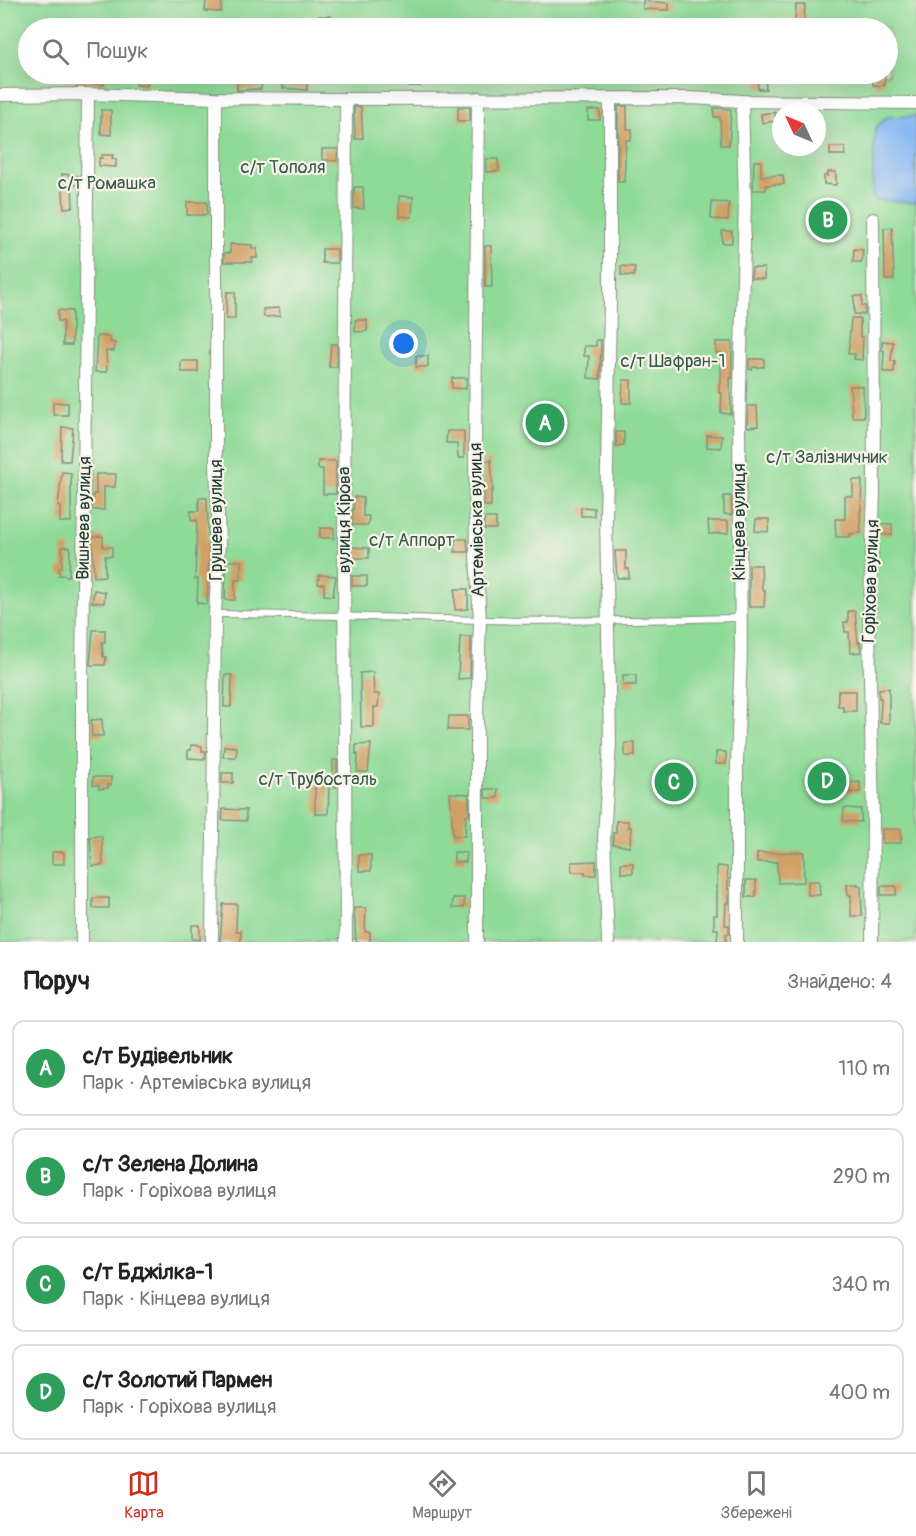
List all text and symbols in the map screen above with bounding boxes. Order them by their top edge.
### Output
search box [18,18,898,84]
icon: search [39,35,72,68]
text: Пошук [87,37,148,65]
north arrow [772,102,826,156]
park label: с/т Тополя [241,156,325,179]
park label: с/т Ромашка [58,172,156,195]
pin: B [808,198,848,242]
your location [389,329,418,358]
park label: с/т Шафран-1 [621,350,725,373]
pin: A [526,400,564,446]
street label: Артемівська вулиця [464,442,490,598]
park label: с/т Залізничник [766,446,888,469]
street label: Вишнева вулиця [71,456,97,580]
street label: Грушева вулиця [205,459,228,581]
street label: Кінцева вулиця [728,463,751,581]
street label: вулиця Кірова [333,467,356,573]
street label: Горіхова вулиця [857,519,885,643]
park label: с/т Аппорт [369,529,455,552]
pin: D [808,758,846,804]
pin: C [654,760,694,804]
park label: с/т Трубосталь [259,768,377,791]
text: Поруч [24,965,90,997]
text: Знайдено: 4 [787,969,892,994]
text: с/т Будівельник [83,1042,233,1070]
text: A [39,1056,52,1081]
text: 110 m [839,1056,890,1081]
text: Парк · Артемівська вулиця [83,1070,311,1095]
text: с/т Зелена Долина [83,1150,258,1178]
text: B [40,1164,51,1189]
text: 290 m [833,1164,890,1189]
text: Парк · Горіхова вулиця [83,1178,276,1203]
text: с/т Бджілка-1 [83,1258,213,1286]
text: C [39,1272,52,1297]
text: 340 m [831,1272,890,1297]
text: Парк · Кінцева вулиця [83,1286,270,1311]
text: с/т Золотий Пармен [83,1366,273,1394]
text: D [39,1380,52,1405]
text: 400 m [829,1380,890,1405]
text: Парк · Горіхова вулиця [83,1394,276,1419]
tab: Карта [124,1467,164,1523]
tab: Маршрут [412,1467,472,1523]
tab: Збережені [721,1467,792,1523]

